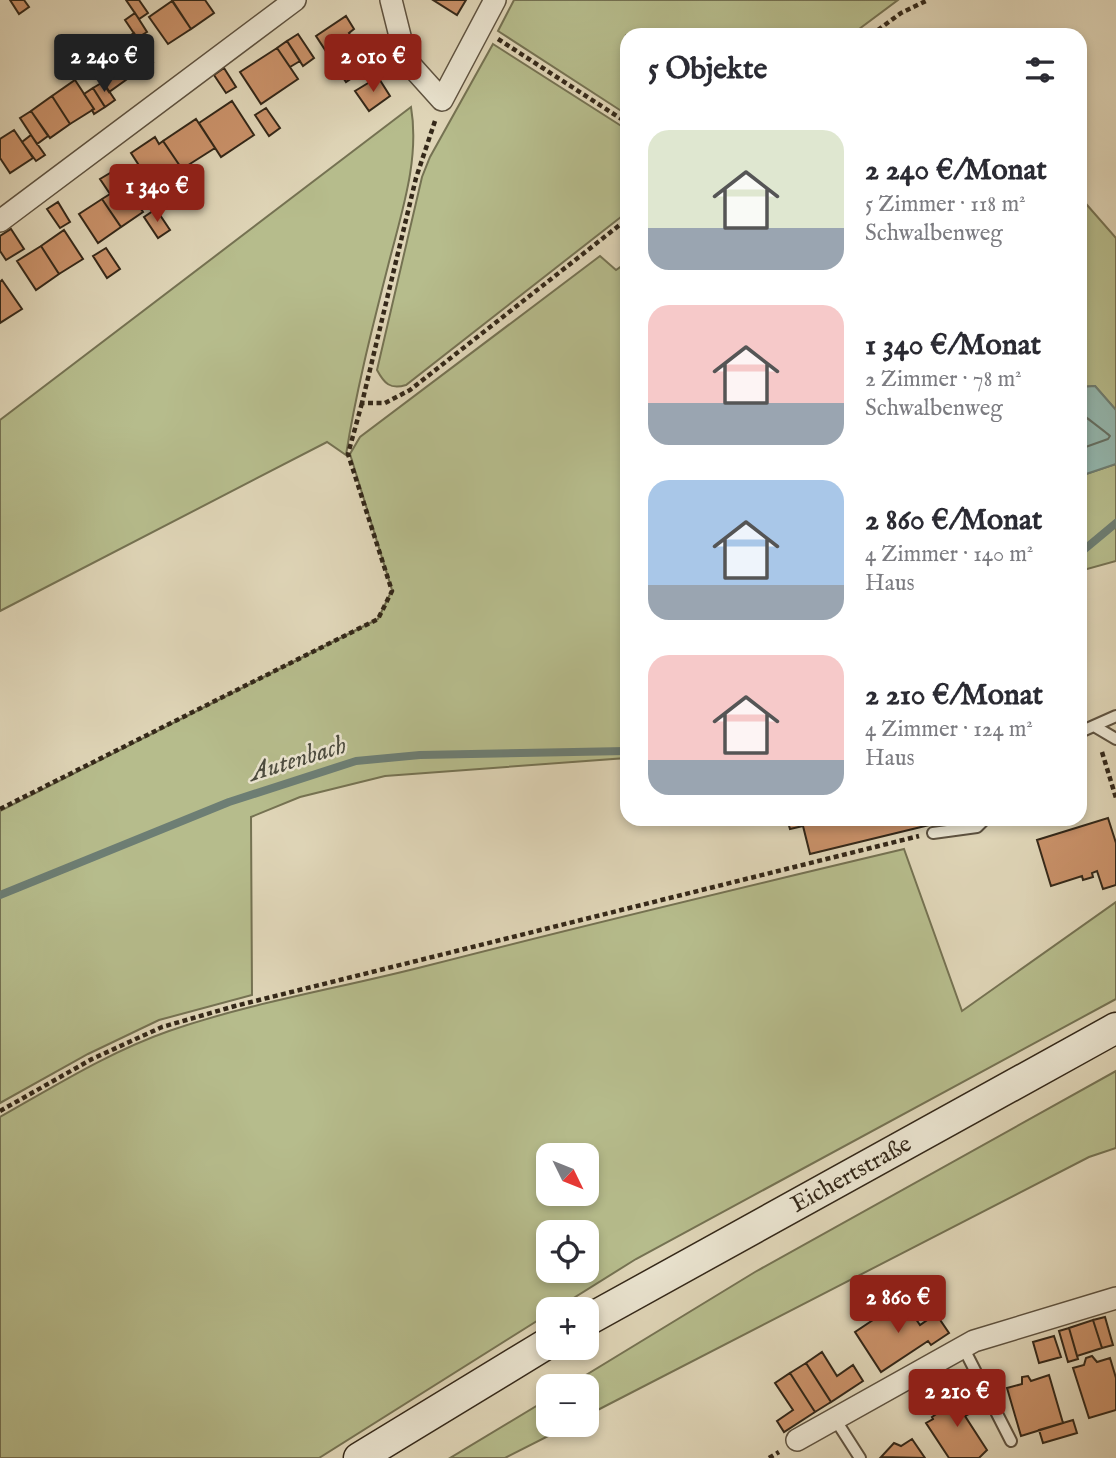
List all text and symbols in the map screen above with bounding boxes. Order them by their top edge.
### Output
pin: 2 240 € [39,34,169,94]
pin: 2 010 € [308,34,438,94]
text: 2 240 € [70,42,138,71]
text: 2 010 € [340,42,406,71]
text: 5 Objekte [648,51,767,89]
icon: filters [1021,51,1059,89]
text: 2 240 €/Monat [865,152,1047,190]
icon: home [704,158,788,242]
pin: 1 340 € [92,164,222,224]
text: 1 340 € [125,172,189,201]
text: 5 Zimmer · 118 m² [865,190,1026,219]
text: Schwalbenweg [865,219,1003,248]
text: 1 340 €/Monat [865,327,1041,365]
icon: home [704,333,788,417]
text: 2 Zimmer · 78 m² [865,365,1022,394]
text: Schwalbenweg [865,394,1003,423]
text: 2 860 €/Monat [865,502,1042,540]
icon: home [704,508,788,592]
text: 4 Zimmer · 140 m² [865,540,1034,569]
text: Haus [865,569,915,598]
text: 2 210 €/Monat [865,677,1043,715]
icon: home [704,683,788,767]
text: 4 Zimmer · 124 m² [865,715,1033,744]
water label: Autenbach [243,729,350,790]
text: Haus [865,744,915,773]
street label: Eichertstraße [785,1129,917,1220]
north arrow [536,1143,598,1206]
map controls [536,1143,599,1437]
button: locate [536,1220,599,1283]
pin: 2 860 € [833,1276,963,1335]
text: 2 860 € [866,1283,930,1312]
button: + [536,1297,599,1360]
pin: 2 210 € [892,1370,1022,1429]
button: − [536,1374,599,1437]
text: 2 210 € [925,1377,989,1406]

